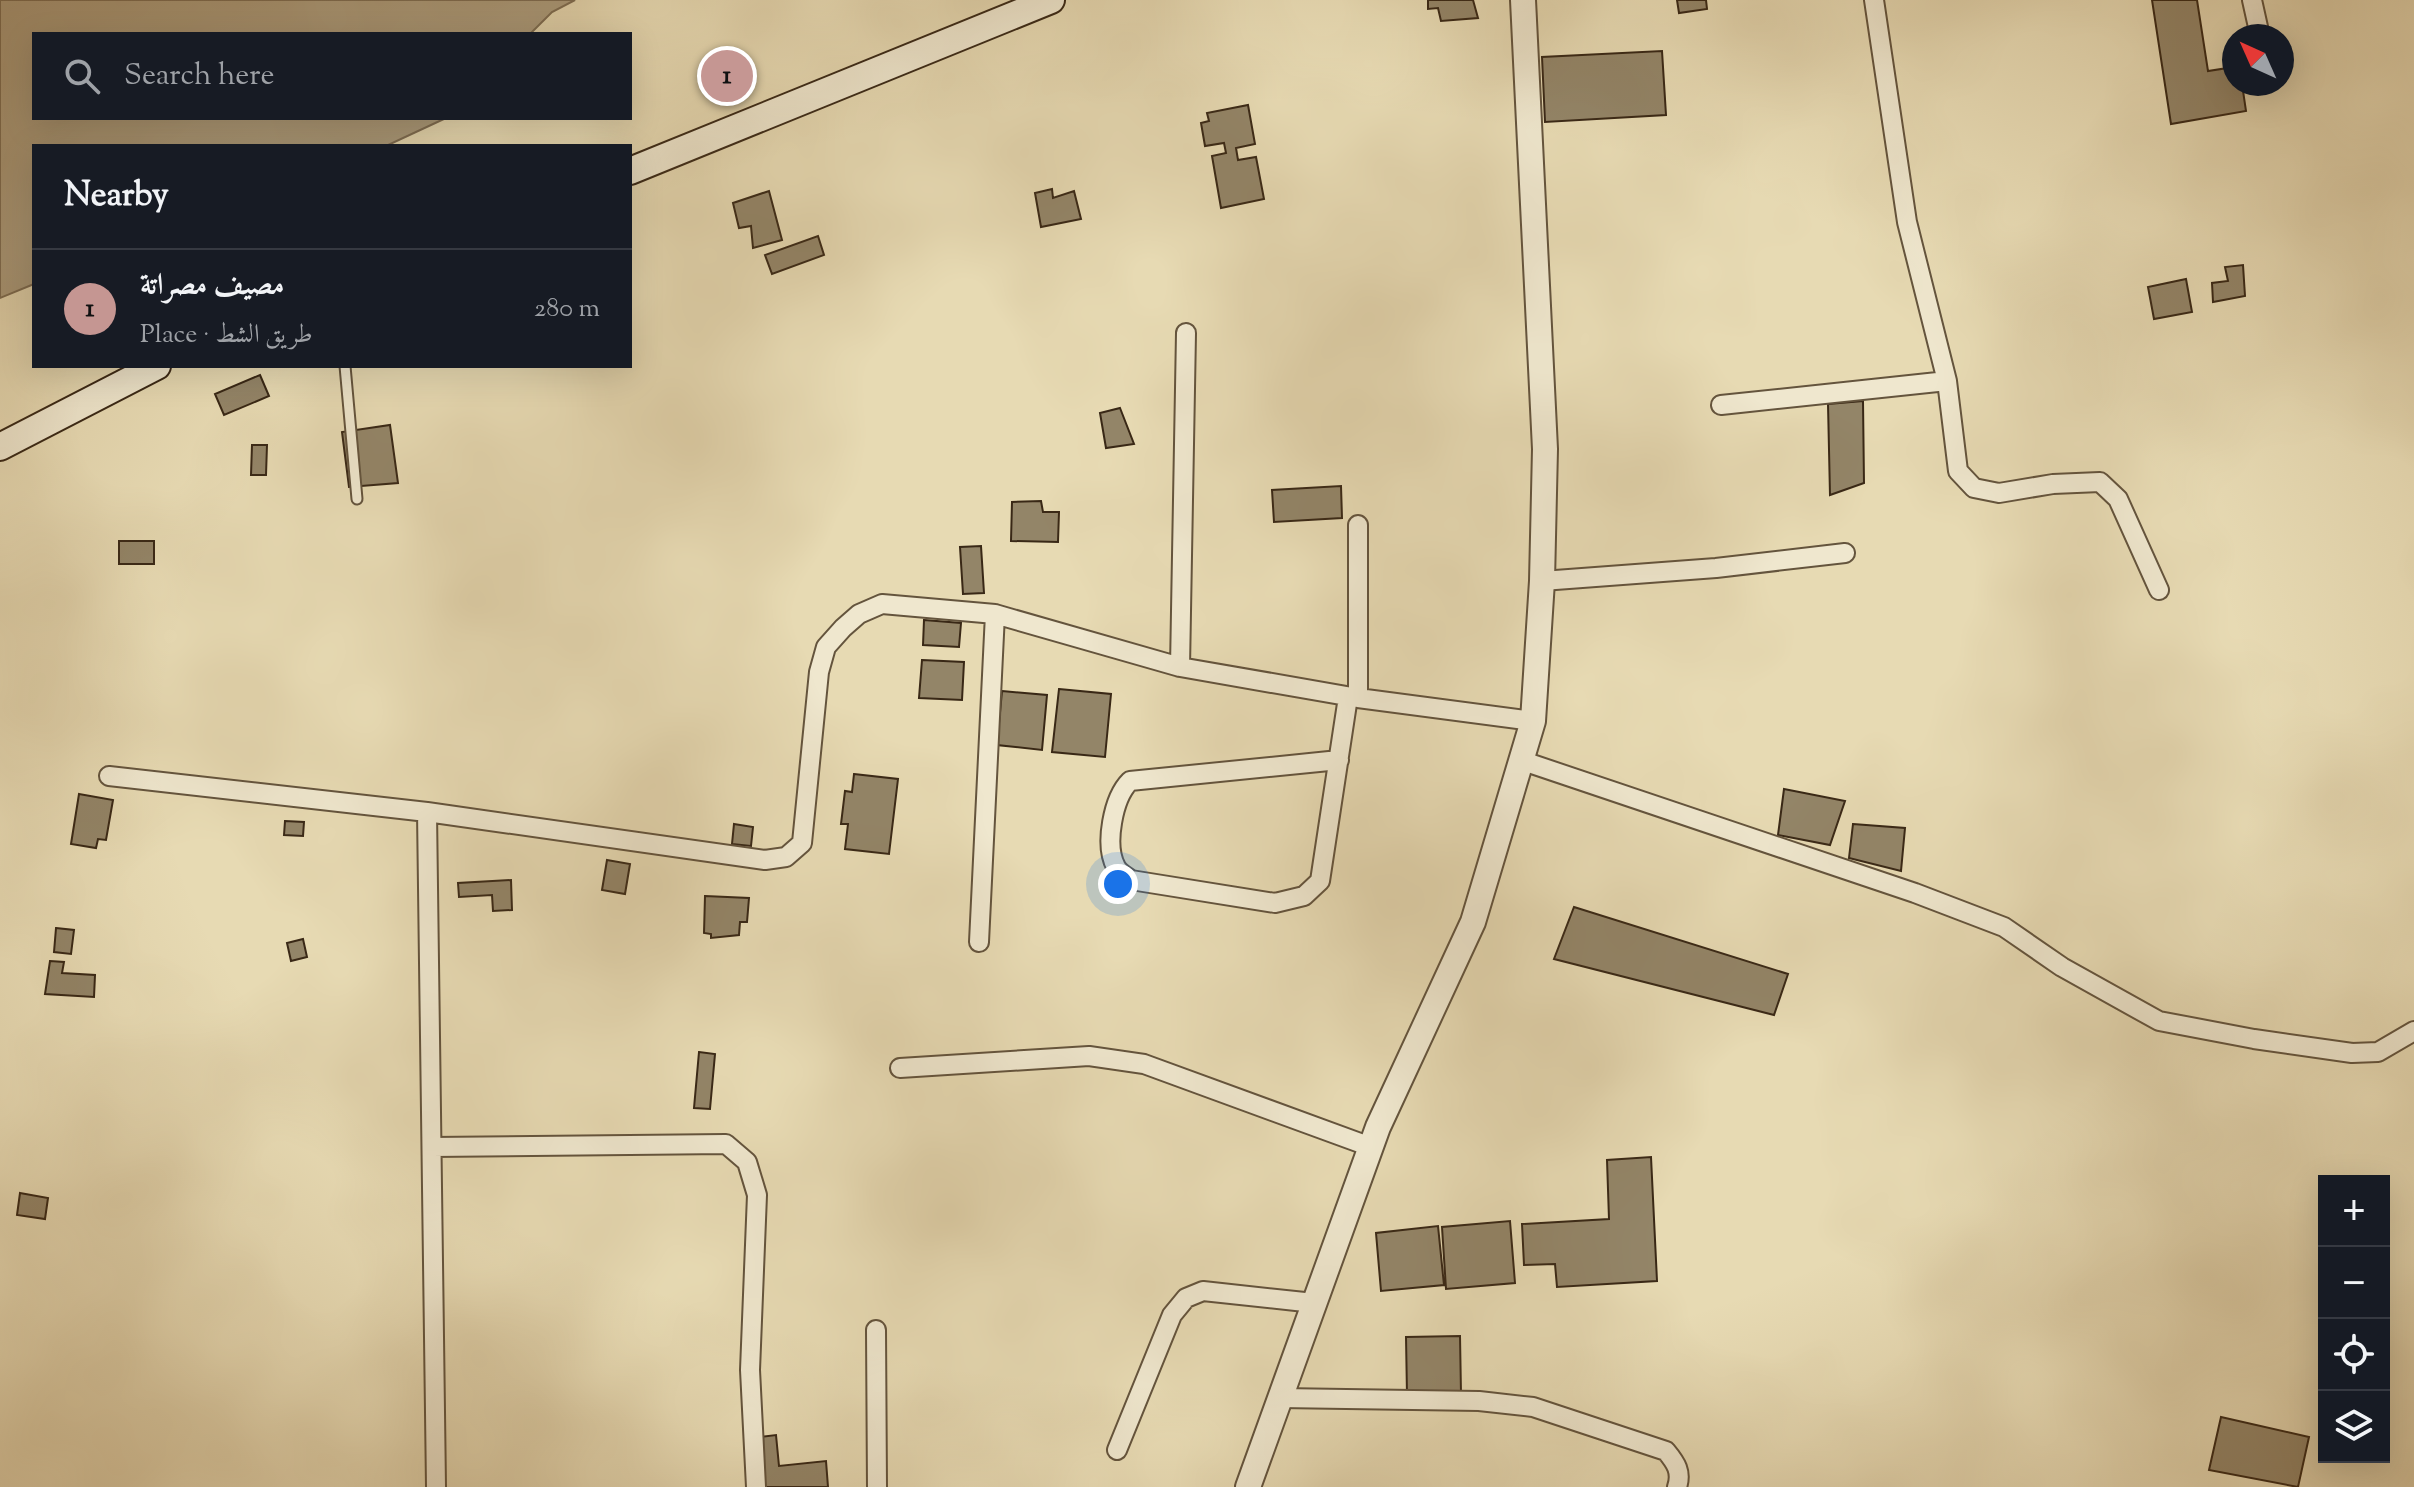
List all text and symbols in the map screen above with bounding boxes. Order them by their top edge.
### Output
north arrow [2222,24,2294,96]
search box [32,32,632,120]
pin: 1 [701,46,753,106]
icon: search [60,54,104,98]
text: Search here [124,55,274,98]
text: Nearby [64,172,169,221]
text: مصيف مصراتة [140,265,284,308]
text: 1 [86,291,94,328]
text: 280 m [534,291,600,328]
text: Place · طريق الشط [140,317,313,354]
your location [1098,864,1138,904]
map controls [2318,1175,2390,1463]
button: + [2318,1175,2390,1247]
button: − [2318,1247,2390,1319]
button: locate [2318,1319,2390,1391]
button: layers [2318,1391,2390,1463]

